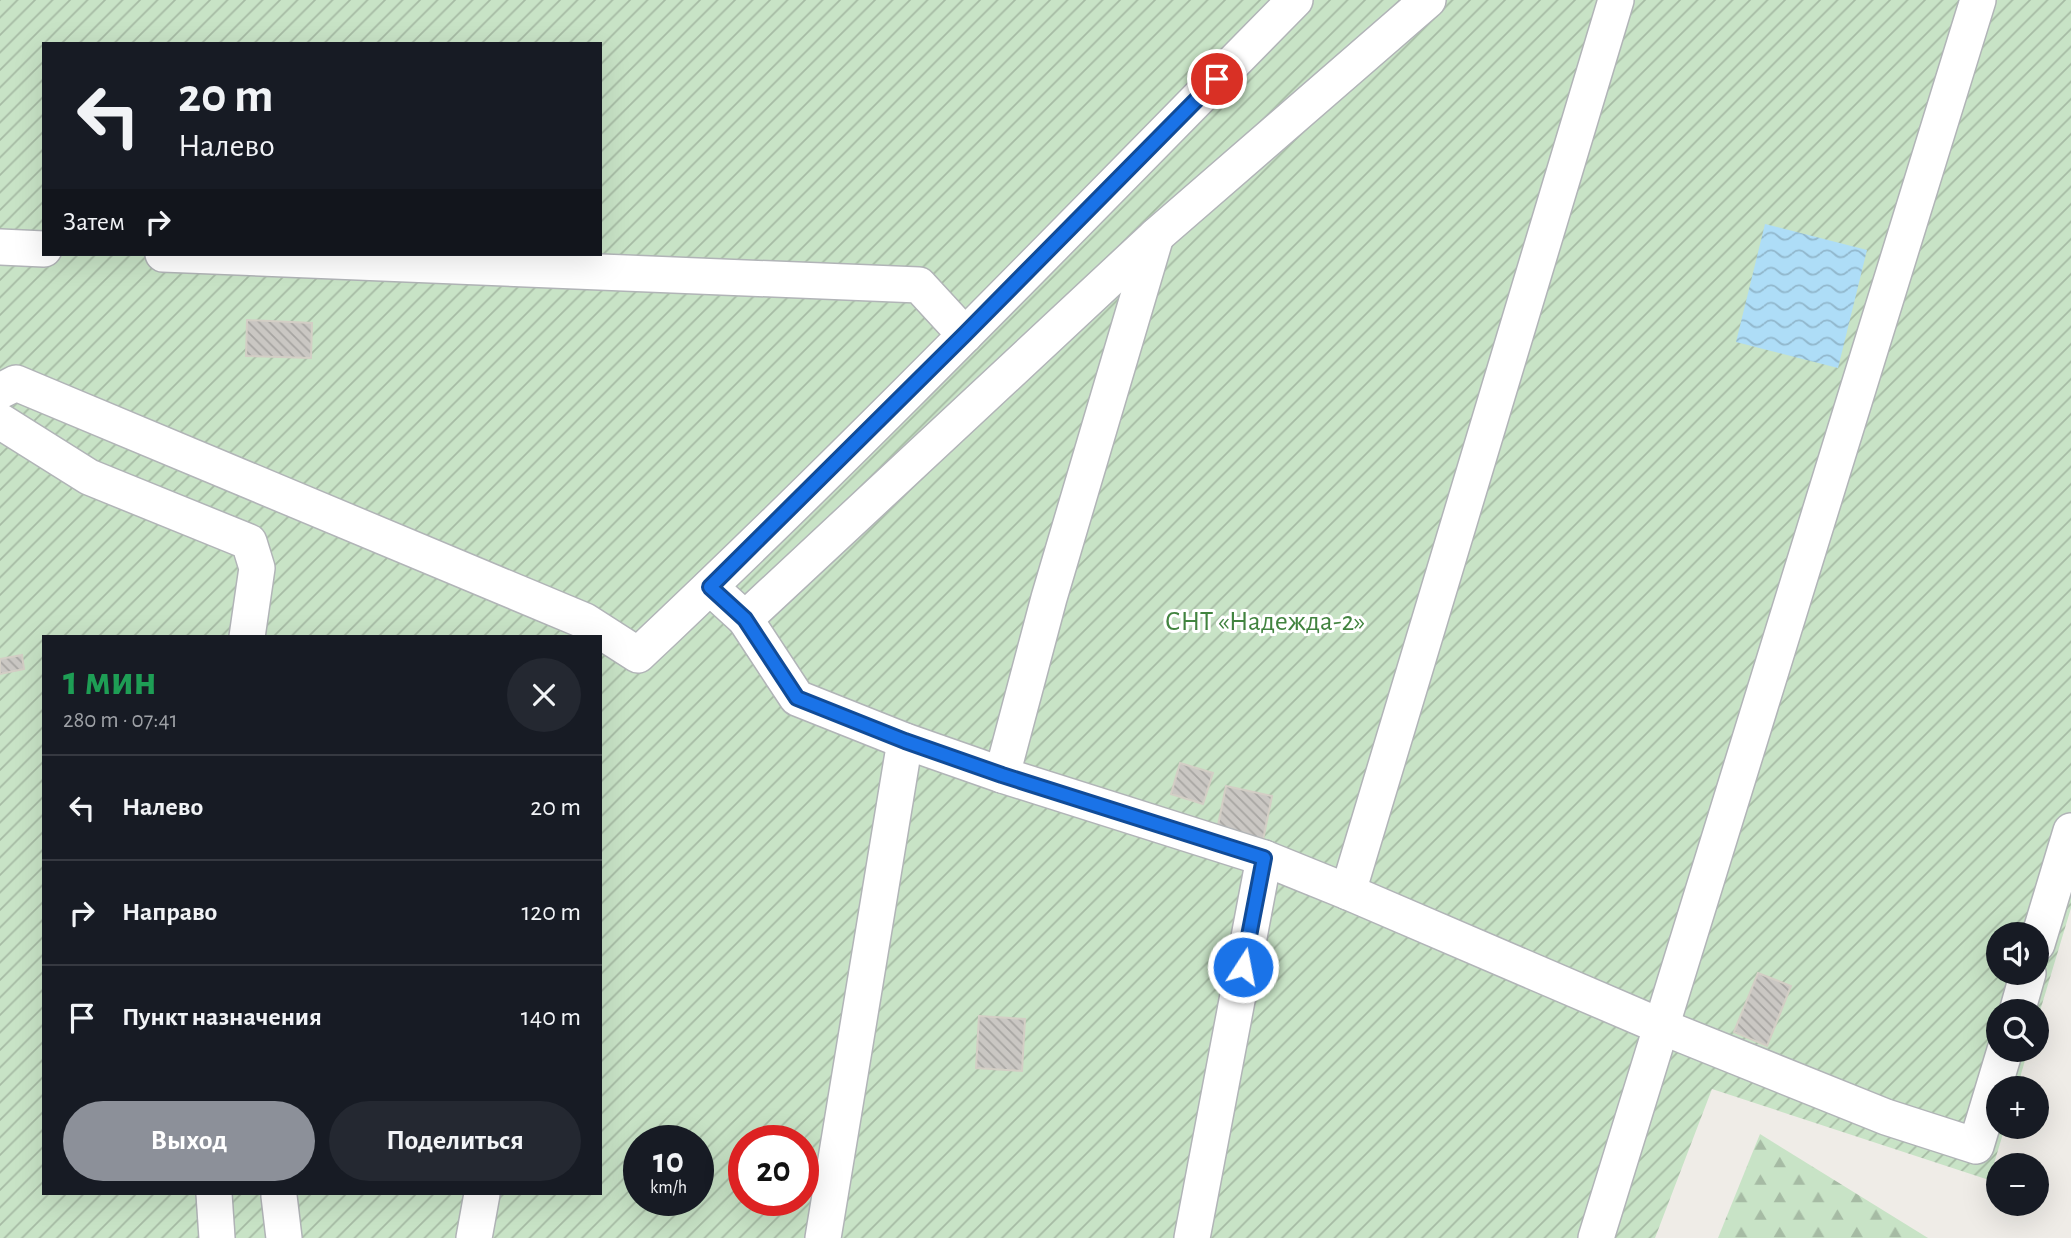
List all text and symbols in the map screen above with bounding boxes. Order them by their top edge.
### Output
pin [1187,49,1247,109]
icon: arrive [1198,60,1236,98]
icon: left [63,70,154,161]
text: 20 m [178,72,274,121]
text: Налево [178,130,275,162]
icon: right [139,203,177,241]
text: Затем [63,209,125,235]
park label: СНТ «Надежда-2» [1165,608,1365,636]
button: close [507,658,581,732]
text: 1 мин [63,660,157,702]
text: 280 m · 07:41 [63,709,178,732]
icon: left [63,789,101,827]
text: Налево [122,794,203,820]
text: 20 m [530,794,581,820]
icon: right [63,894,101,932]
text: Направо [122,899,217,925]
text: 120 m [521,899,581,925]
map controls [1986,922,2049,1216]
button: sound [1986,922,2049,985]
position arrow [1206,930,1280,1004]
icon: arrive [63,999,101,1037]
button: search [1986,999,2049,1062]
text: Пункт назначения [122,1004,322,1030]
text: 140 m [521,1004,581,1030]
button: + [1986,1076,2049,1139]
button: Выход [63,1101,315,1181]
button: Поделиться [329,1101,581,1181]
speed limit sign: 20 [728,1125,819,1216]
text: 10 [653,1144,684,1179]
button: − [1986,1153,2049,1216]
text: km/h [650,1179,687,1197]

